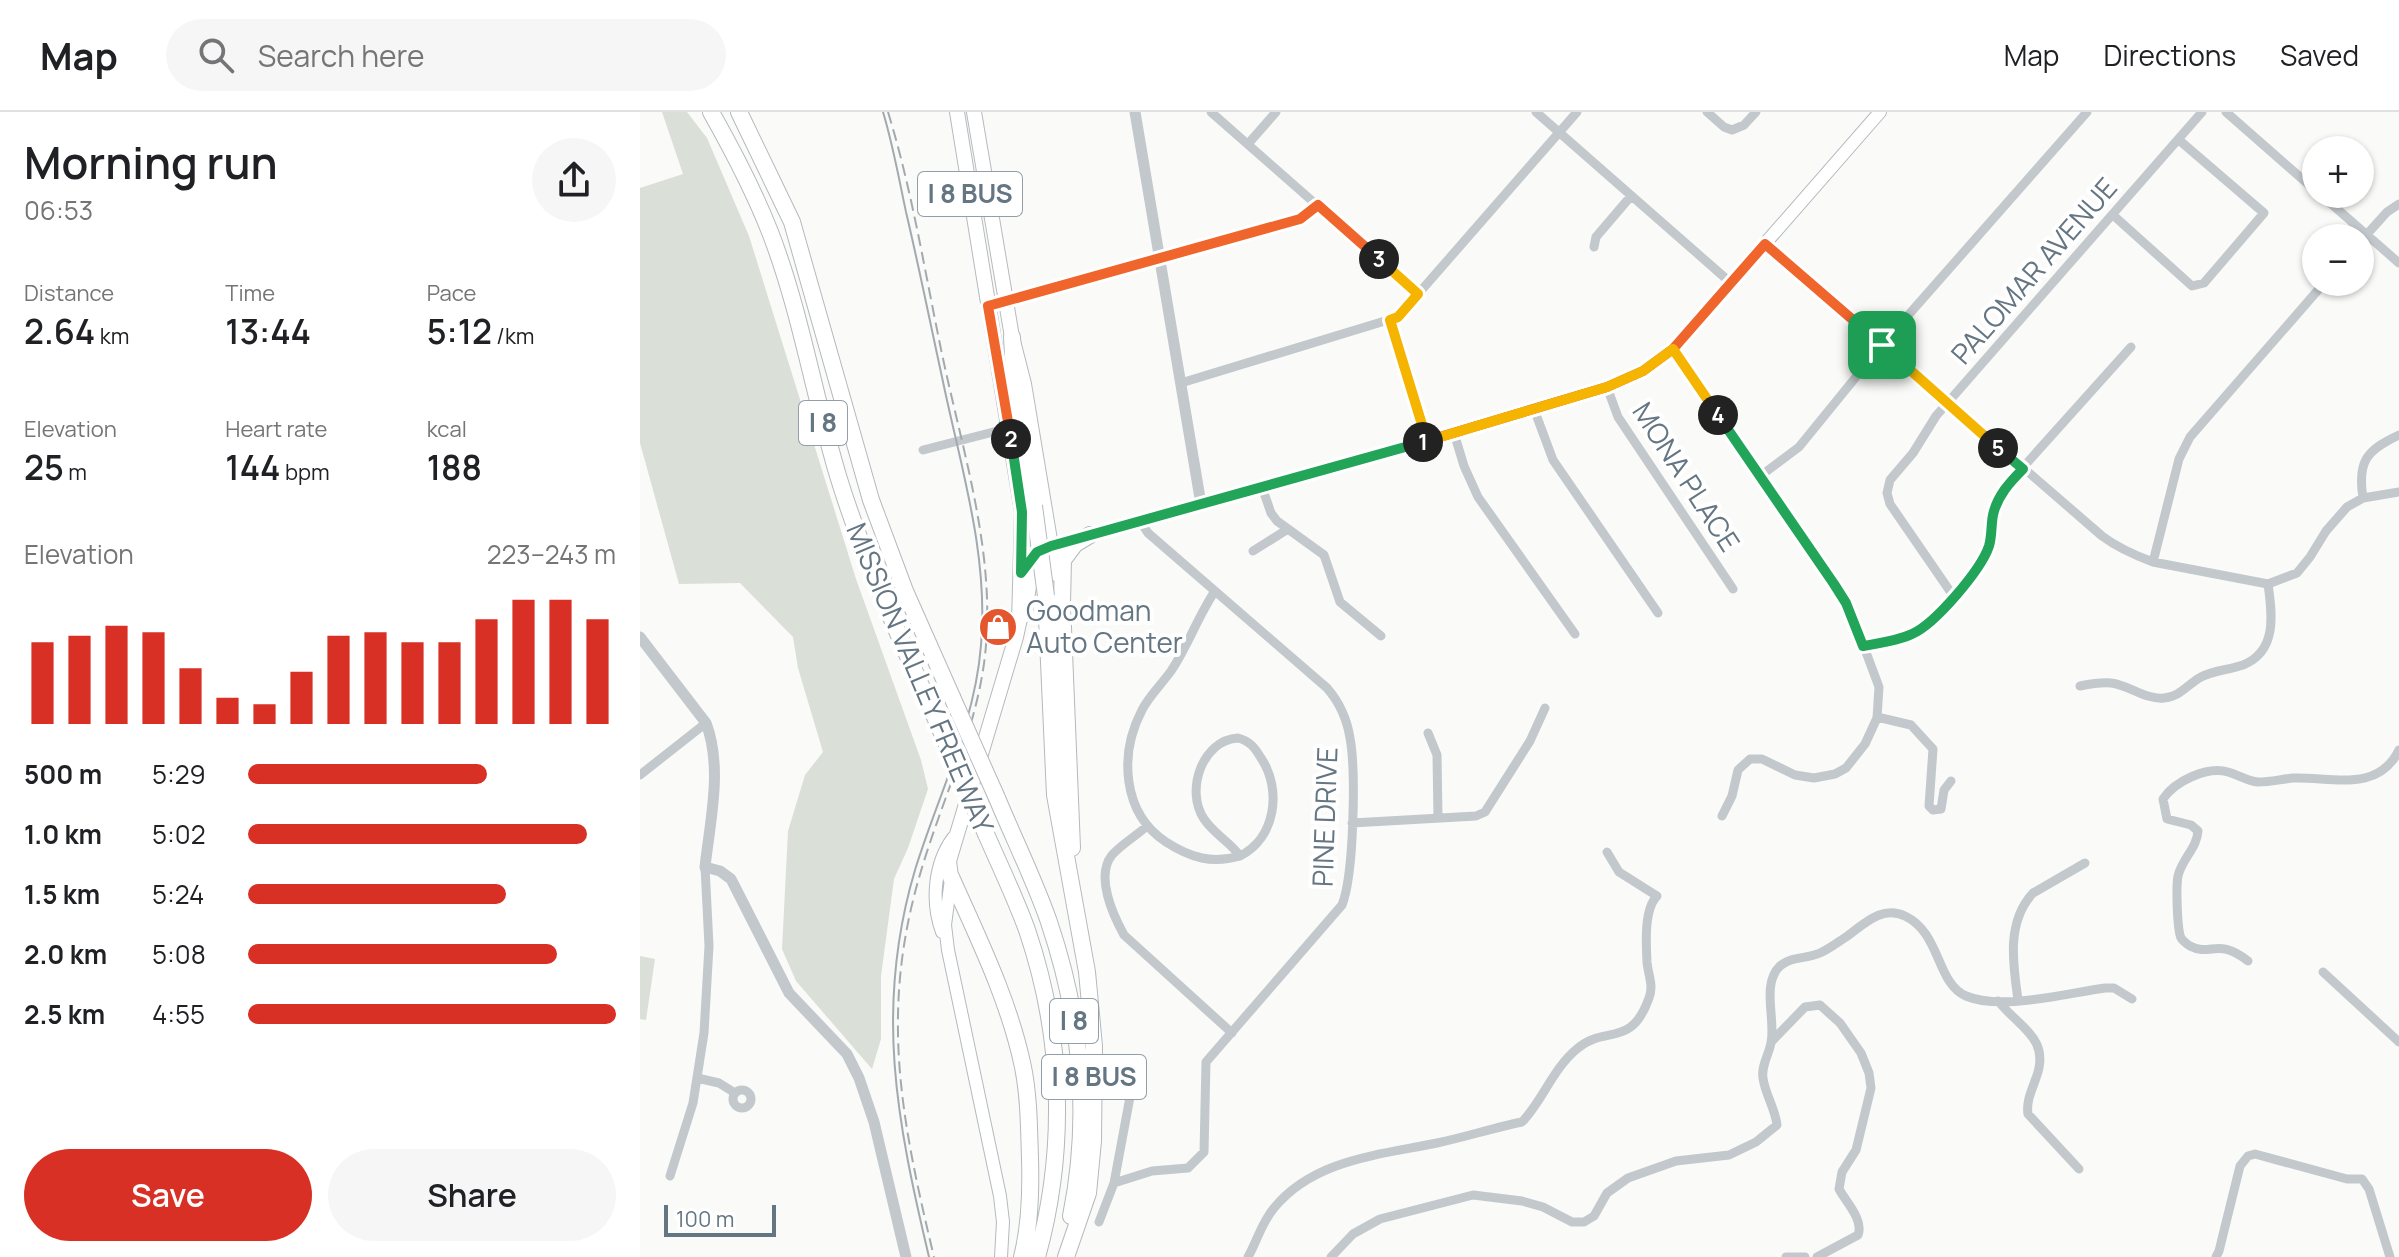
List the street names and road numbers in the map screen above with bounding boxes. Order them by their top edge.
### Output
street label: PALOMAR AVENUE [1942,169,2125,372]
road number: I 8 BUS [918,172,1022,216]
street label: MONA PLACE [1624,395,1749,558]
road number: I 8 [799,401,847,445]
street label: MISSION VALLEY FREEWAY [838,517,1004,839]
street label: PINE DRIVE [1303,746,1345,888]
road number: I 8 [1050,999,1098,1043]
road number: I 8 BUS [1042,1055,1146,1099]

